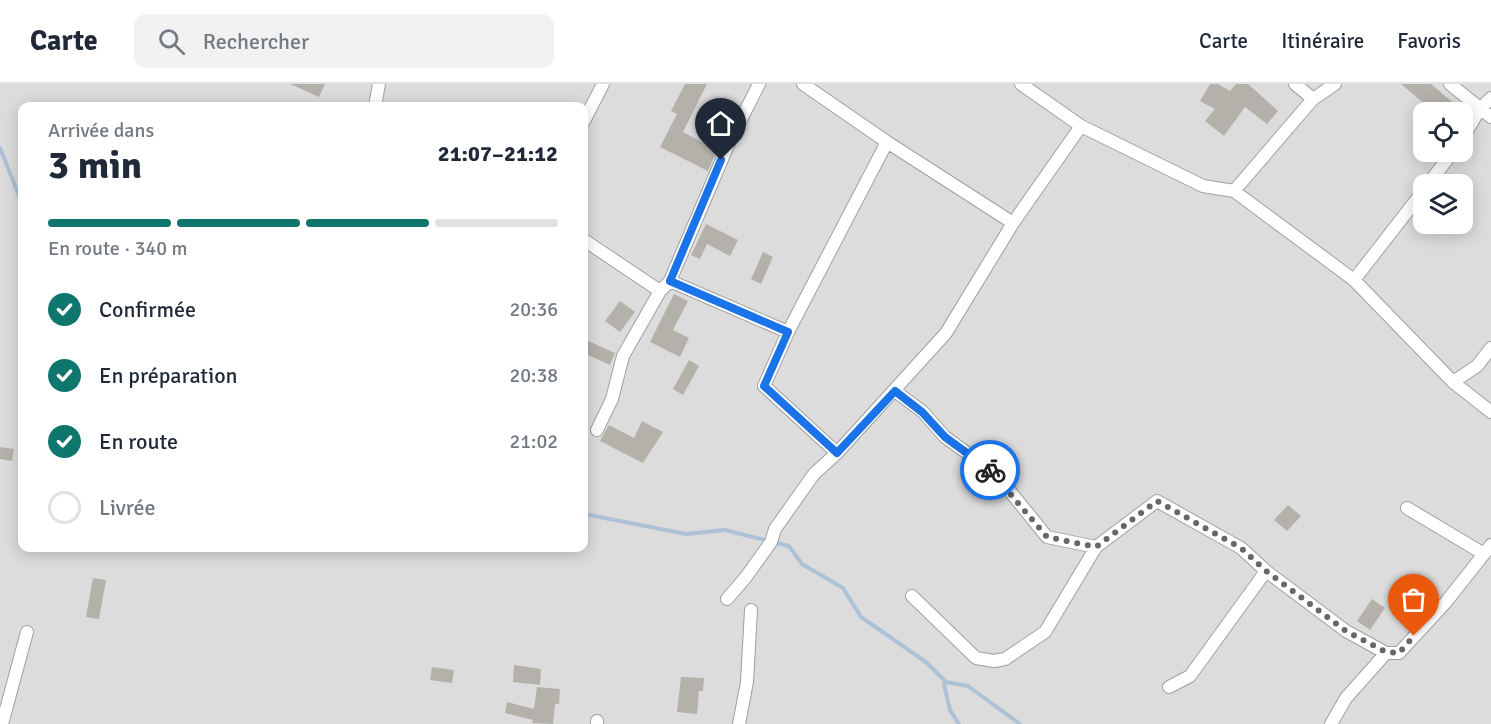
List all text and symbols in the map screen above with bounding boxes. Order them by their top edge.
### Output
search box [134,14,554,68]
text: Carte [30,24,98,58]
icon: search [155,25,188,58]
text: Rechercher [203,28,309,55]
text: Carte [1199,28,1248,54]
text: Itinéraire [1281,28,1364,54]
text: Favoris [1397,28,1461,54]
pin [695,98,746,160]
map controls [1413,102,1473,234]
button: locate [1413,102,1473,162]
icon: home [704,107,737,140]
text: Arrivée dans [48,118,154,143]
text: 21:07–21:12 [438,140,558,167]
text: 3 min [48,141,142,189]
button: layers [1413,174,1473,234]
text: En route · 340 m [48,236,187,261]
icon: check [48,293,81,326]
text: Confirmée [99,296,196,323]
text: 20:36 [509,297,558,322]
icon: check [48,359,81,392]
text: En préparation [99,362,238,389]
text: 20:38 [509,363,558,388]
icon: check [48,425,81,458]
text: En route [99,428,178,455]
text: 21:02 [509,429,558,454]
courier [960,440,1020,500]
icon: bike [974,454,1007,487]
text: Livrée [99,494,156,521]
pin [1388,574,1439,636]
icon: bag [1397,583,1430,616]

